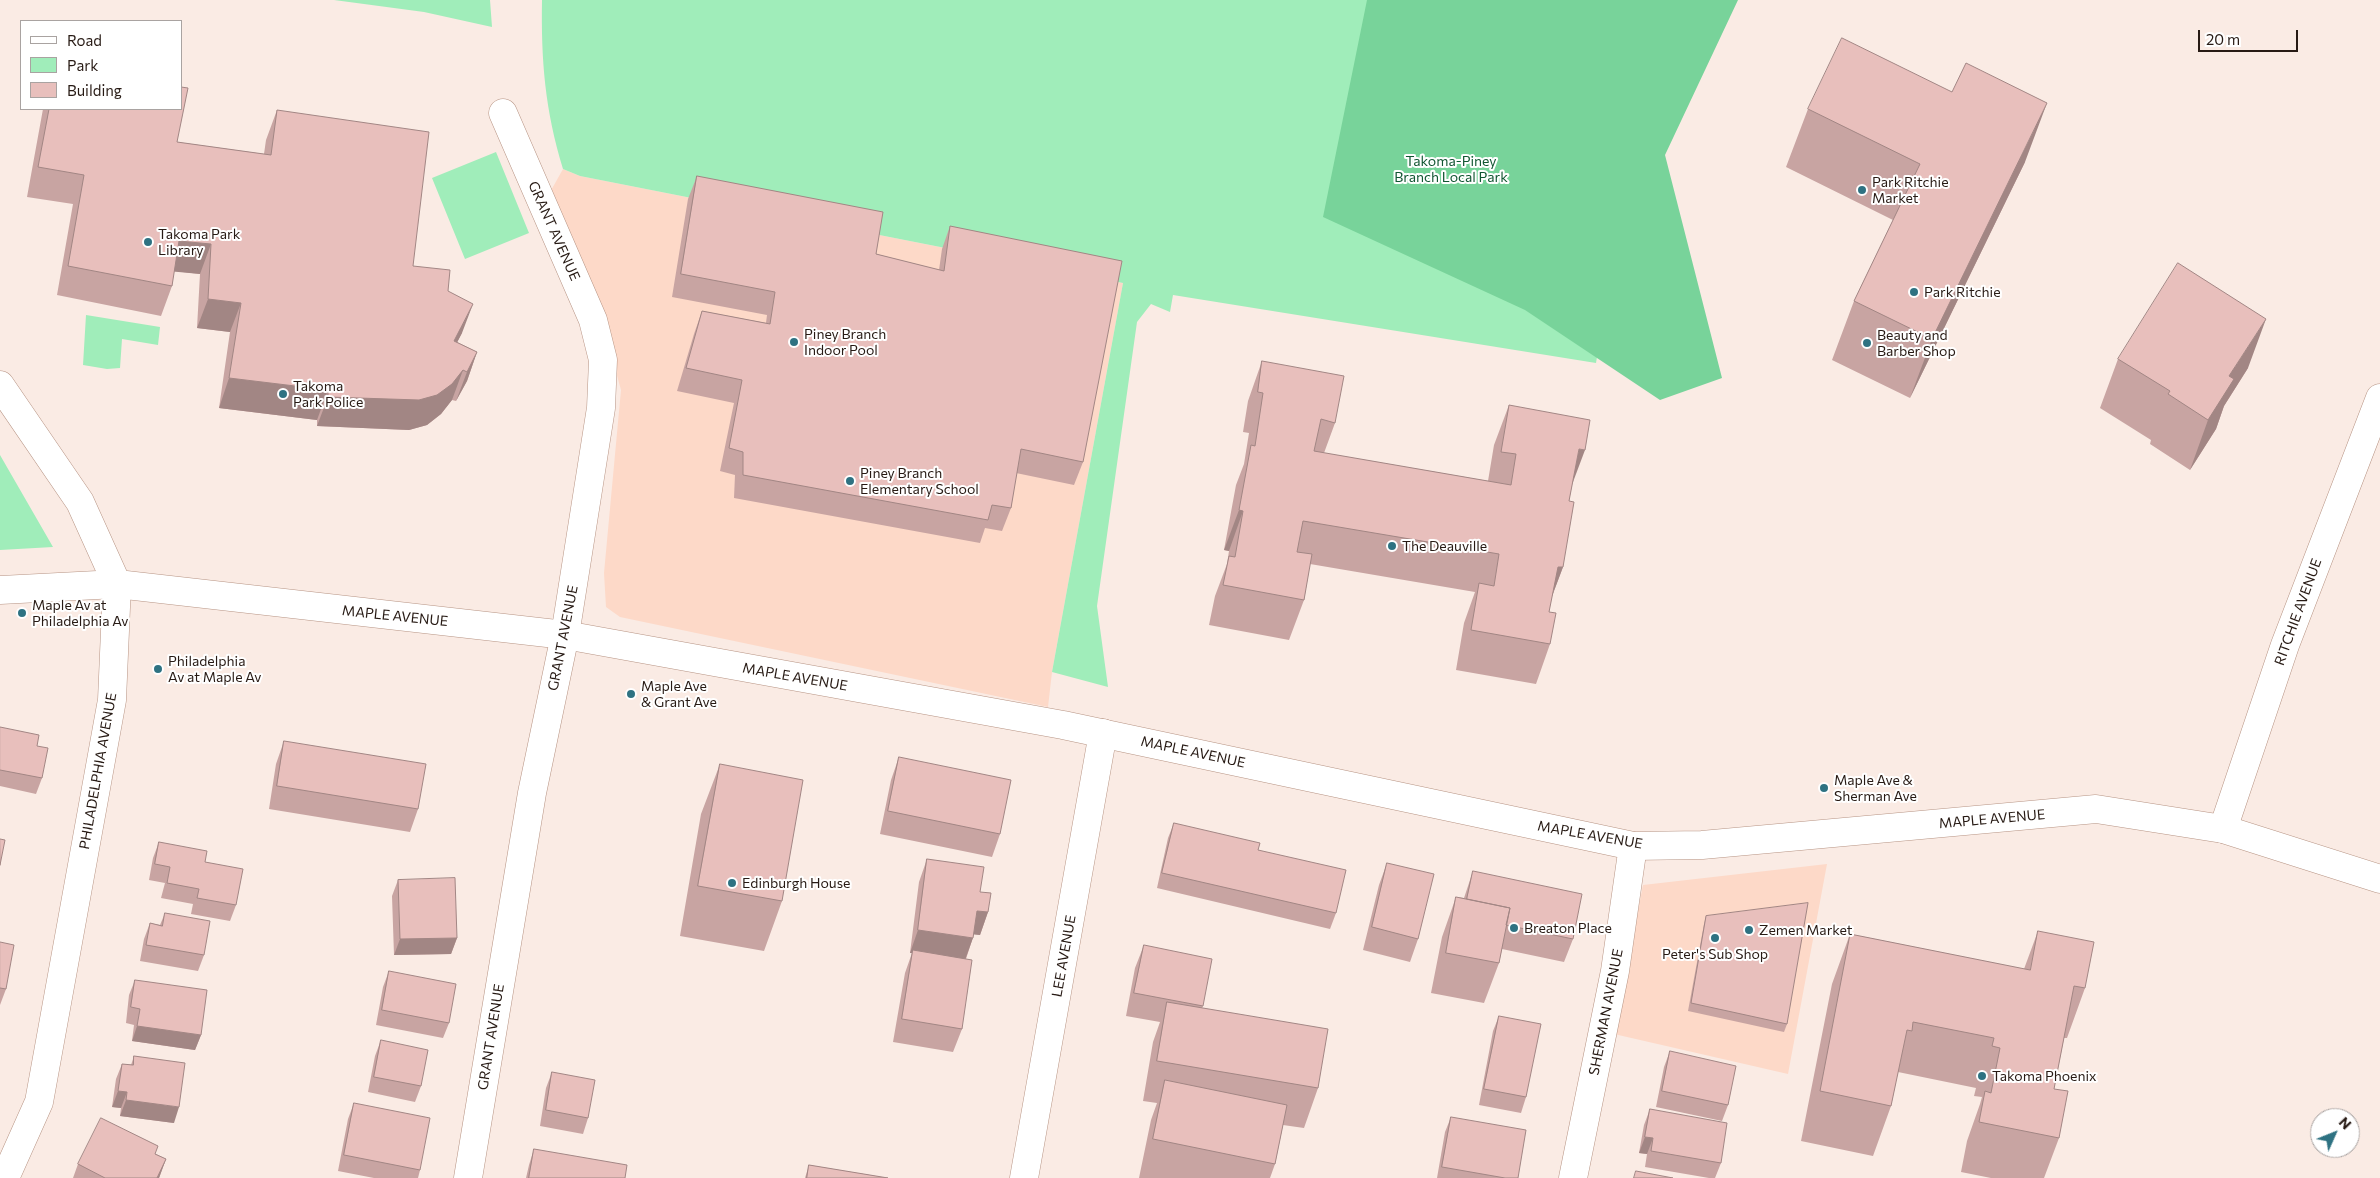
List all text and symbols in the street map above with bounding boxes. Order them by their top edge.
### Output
legend [20,20,182,110]
scale bar [2200,20,2300,52]
text: 20 m [2206,30,2240,48]
text: Road [67,31,102,49]
text: Park [67,56,98,74]
text: Building [67,81,122,99]
park label: Takoma-Piney Branch Local Park [1394,153,1508,186]
place label: Park Ritchie Market [1872,174,1949,206]
street label: GRANT AVENUE [525,179,583,283]
marker: Park Ritchie Market [1856,184,1868,196]
place label: Takoma Park Library [158,226,240,258]
marker: Takoma Park Library [142,236,154,248]
place label: Park Ritchie [1924,284,2001,300]
marker: Park Ritchie [1908,286,1920,298]
place label: Piney Branch Indoor Pool [804,326,886,358]
place label: Beauty and Barber Shop [1877,327,1956,360]
marker: Piney Branch Indoor Pool [788,336,800,348]
marker: Beauty and Barber Shop [1861,337,1873,349]
place label: Takoma Park Police [293,378,363,411]
marker: Takoma Park Police [277,388,289,400]
place label: Piney Branch Elementary School [860,465,979,498]
marker: Piney Branch Elementary School [844,475,856,487]
place label: The Deauville [1402,538,1487,554]
marker: The Deauville [1386,540,1398,552]
street label: RITCHIE AVENUE [2271,556,2325,668]
street label: GRANT AVENUE [545,584,581,692]
place label: Maple Av at Philadelphia Av [32,597,129,630]
street label: MAPLE AVENUE [341,602,449,630]
marker: Maple Av at Philadelphia Av [16,607,28,619]
place label: Philadelphia Av at Maple Av [168,653,262,686]
street label: MAPLE AVENUE [741,659,849,695]
marker: Philadelphia Av at Maple Av [152,663,164,675]
place label: Maple Ave & Grant Ave [641,678,717,710]
marker: Maple Ave & Grant Ave [625,688,637,700]
street label: PHILADELPHIA AVENUE [76,691,120,851]
street label: MAPLE AVENUE [1139,733,1247,771]
place label: Maple Ave & Sherman Ave [1834,772,1917,804]
marker: Maple Ave & Sherman Ave [1818,782,1830,794]
street label: MAPLE AVENUE [1938,806,2046,832]
street label: MAPLE AVENUE [1536,817,1644,853]
place label: Edinburgh House [742,875,850,891]
marker: Edinburgh House [726,877,738,889]
street label: LEE AVENUE [1049,914,1079,998]
place label: Breaton Place [1524,920,1612,936]
marker: Breaton Place [1508,922,1520,934]
place label: Zemen Market [1759,922,1853,938]
marker: Zemen Market [1743,924,1755,936]
marker: Peter's Sub Shop [1709,932,1721,944]
place label: Peter's Sub Shop [1662,946,1768,962]
street label: SHERMAN AVENUE [1586,947,1626,1077]
street label: GRANT AVENUE [474,983,508,1091]
place label: Takoma Phoenix [1992,1068,2097,1084]
marker: Takoma Phoenix [1976,1070,1988,1082]
north arrow [2310,1108,2360,1158]
text: N [2336,1113,2355,1133]

